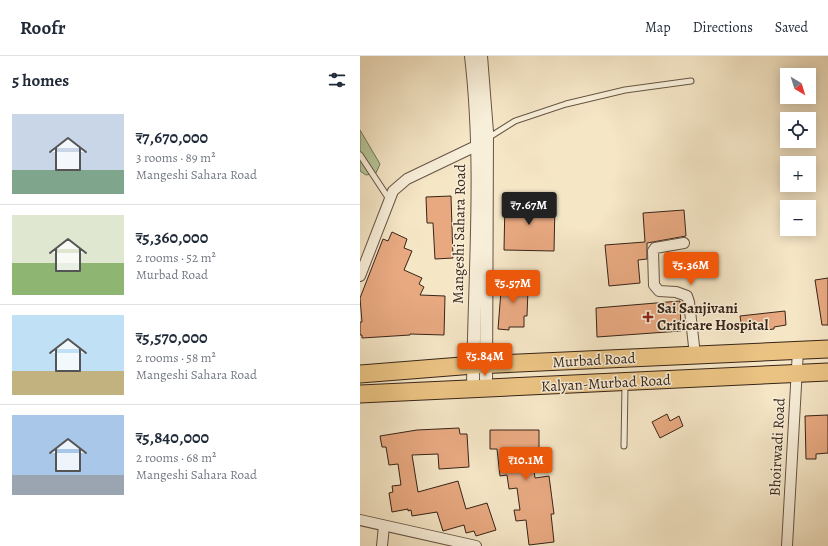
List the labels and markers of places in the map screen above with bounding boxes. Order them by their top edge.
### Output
pin: ₹7.67M [496,192,562,226]
pin: ₹5.36M [658,252,724,286]
pin: ₹5.57M [480,270,546,304]
place label: Sai Sanjivani Criticare Hospital [657,298,768,335]
marker: Sai Sanjivani Criticare Hospital [642,311,654,323]
pin: ₹5.84M [452,343,518,377]
pin: ₹10.1M [493,447,559,481]

